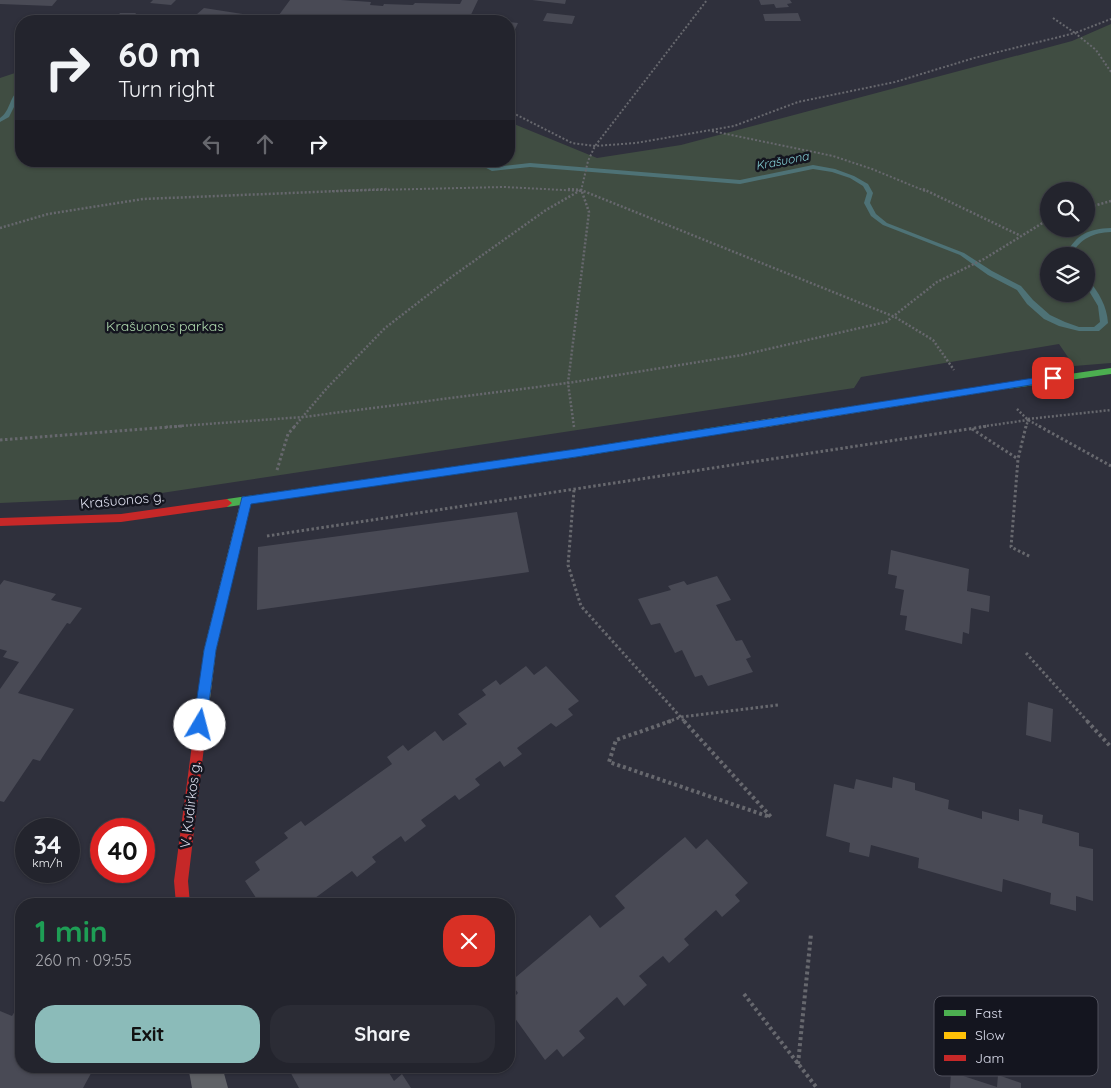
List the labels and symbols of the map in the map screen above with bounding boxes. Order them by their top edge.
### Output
water label: Krašuona [754,148,810,173]
park label: Krašuonos parkas [106,317,224,335]
pin [1032,357,1074,399]
street label: Krašuonos g. [79,487,165,513]
position arrow [173,698,225,750]
street label: V. Kudirkos g. [176,761,204,849]
speed limit sign: 40 [90,818,155,883]
legend [934,996,1098,1076]
text: Fast [975,1004,1003,1022]
text: Slow [975,1026,1005,1044]
text: Jam [975,1049,1004,1067]

